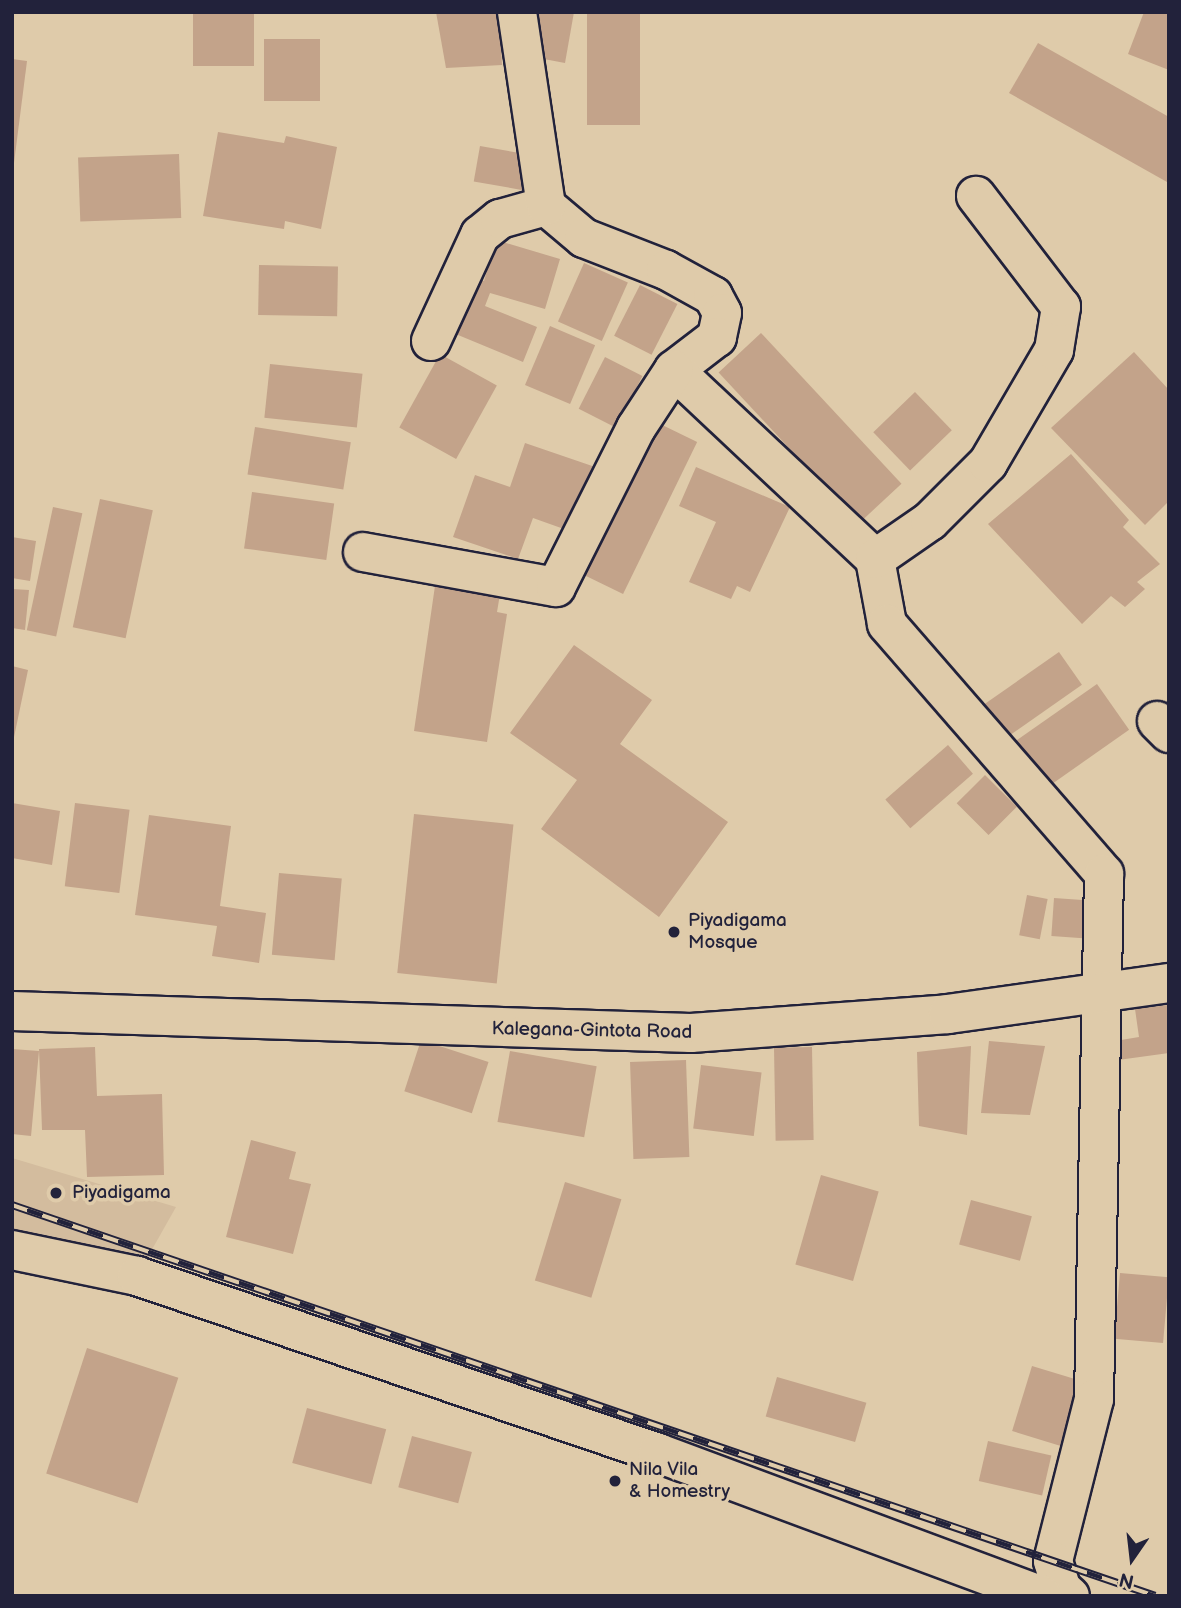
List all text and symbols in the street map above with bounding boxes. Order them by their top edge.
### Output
place label: Piyadigama Mosque [688,910,787,954]
marker: Piyadigama Mosque [666,924,682,940]
street label: Kalegana-Gintota Road [491,1018,693,1044]
place label: Piyadigama [72,1182,171,1204]
marker: Piyadigama [46,1183,66,1203]
place label: Nila Vila & Homestry [629,1459,730,1503]
marker: Nila Vila & Homestry [607,1473,623,1489]
north arrow [1097,1524,1167,1594]
text: N [1117,1567,1137,1593]

